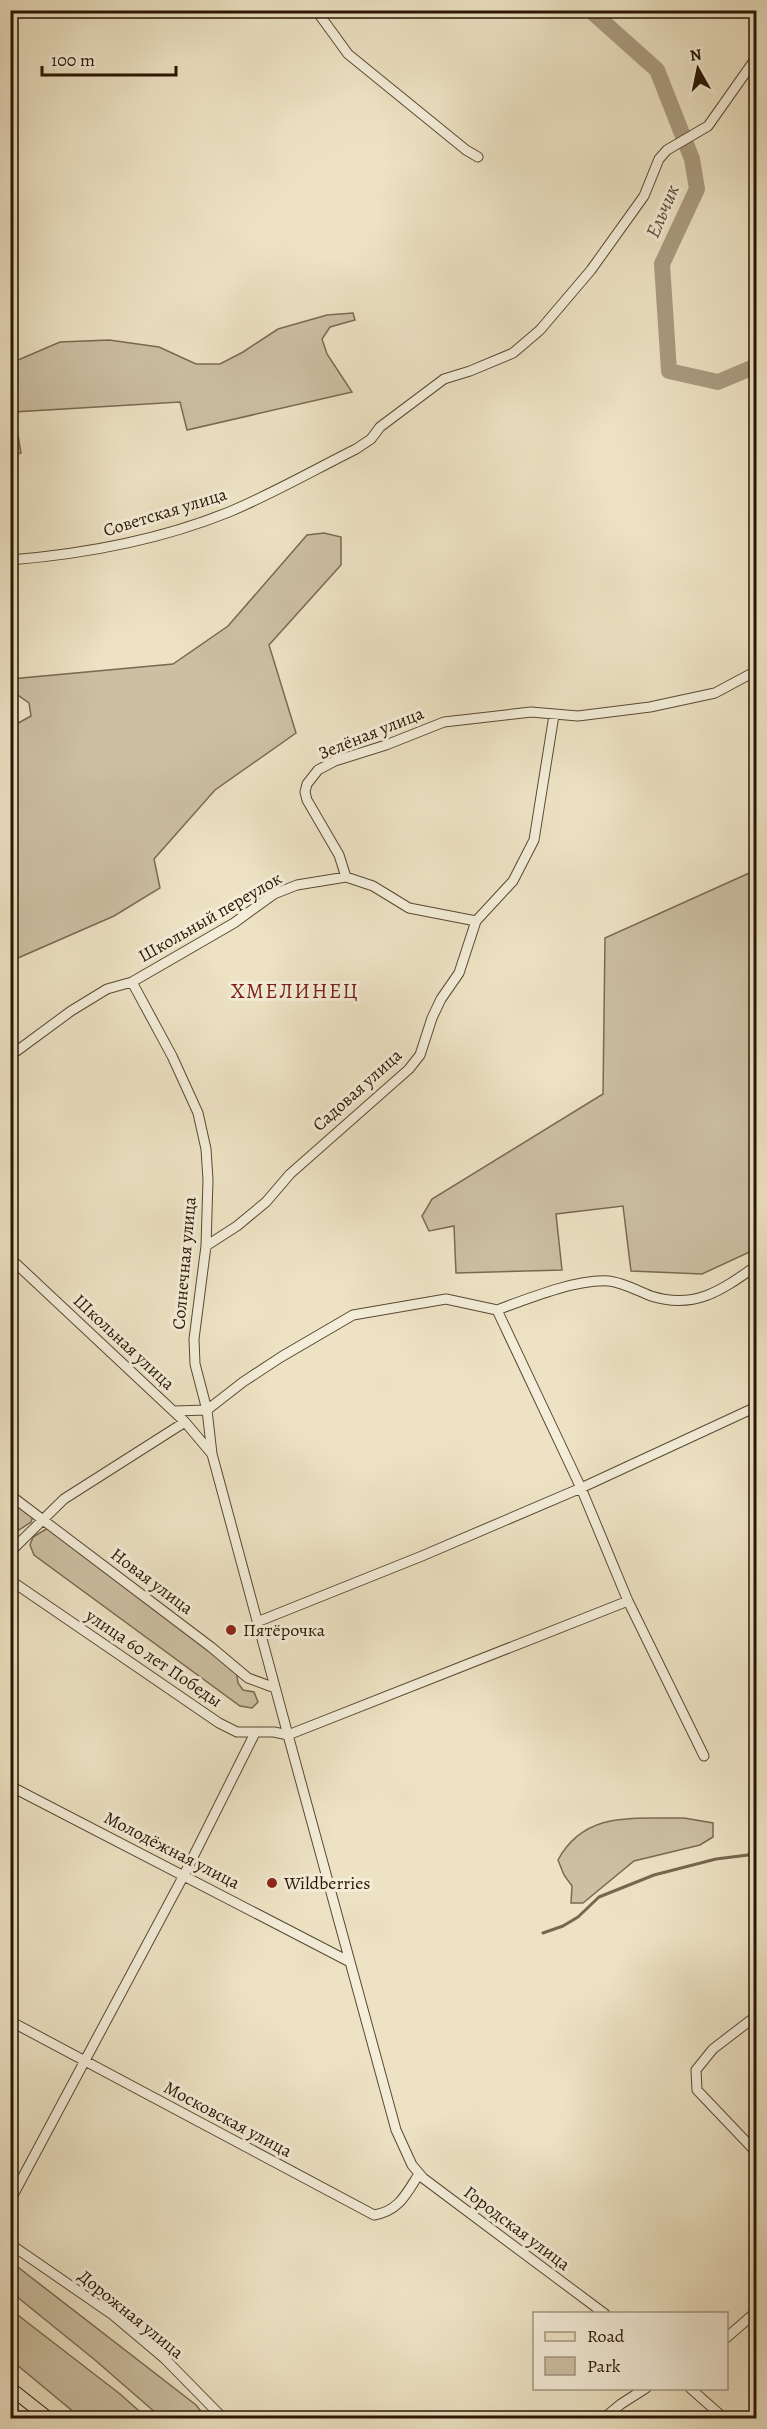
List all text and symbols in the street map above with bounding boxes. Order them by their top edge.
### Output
scale bar [42,39,176,77]
north arrow [668,39,728,99]
text: N [688,43,704,67]
text: 100 m [51,48,95,72]
water label: Ельчик [639,180,686,242]
street label: Советская улица [100,482,230,542]
street label: Зелёная улица [315,701,428,765]
street label: Школьный переулок [134,866,286,968]
district label: ХМЕЛИНЕЦ [231,977,359,1005]
street label: Садовая улица [307,1043,407,1137]
street label: Солнечная улица [166,1195,202,1330]
street label: Школьная улица [68,1289,181,1396]
street label: Новая улица [106,1542,199,1620]
street label: улица 60 лет Победы [80,1603,227,1713]
place label: Пятёрочка [243,1618,326,1642]
marker: Пятёрочка [224,1623,238,1637]
street label: Молодёжная улица [100,1805,245,1895]
place label: Wildberries [283,1871,371,1895]
marker: Wildberries [265,1876,279,1890]
street label: Московская улица [160,2075,297,2163]
street label: Городская улица [459,2180,576,2276]
street label: Дорожная улица [73,2264,189,2364]
legend [533,2312,728,2390]
text: Road [587,2324,625,2348]
text: Park [587,2354,621,2378]

